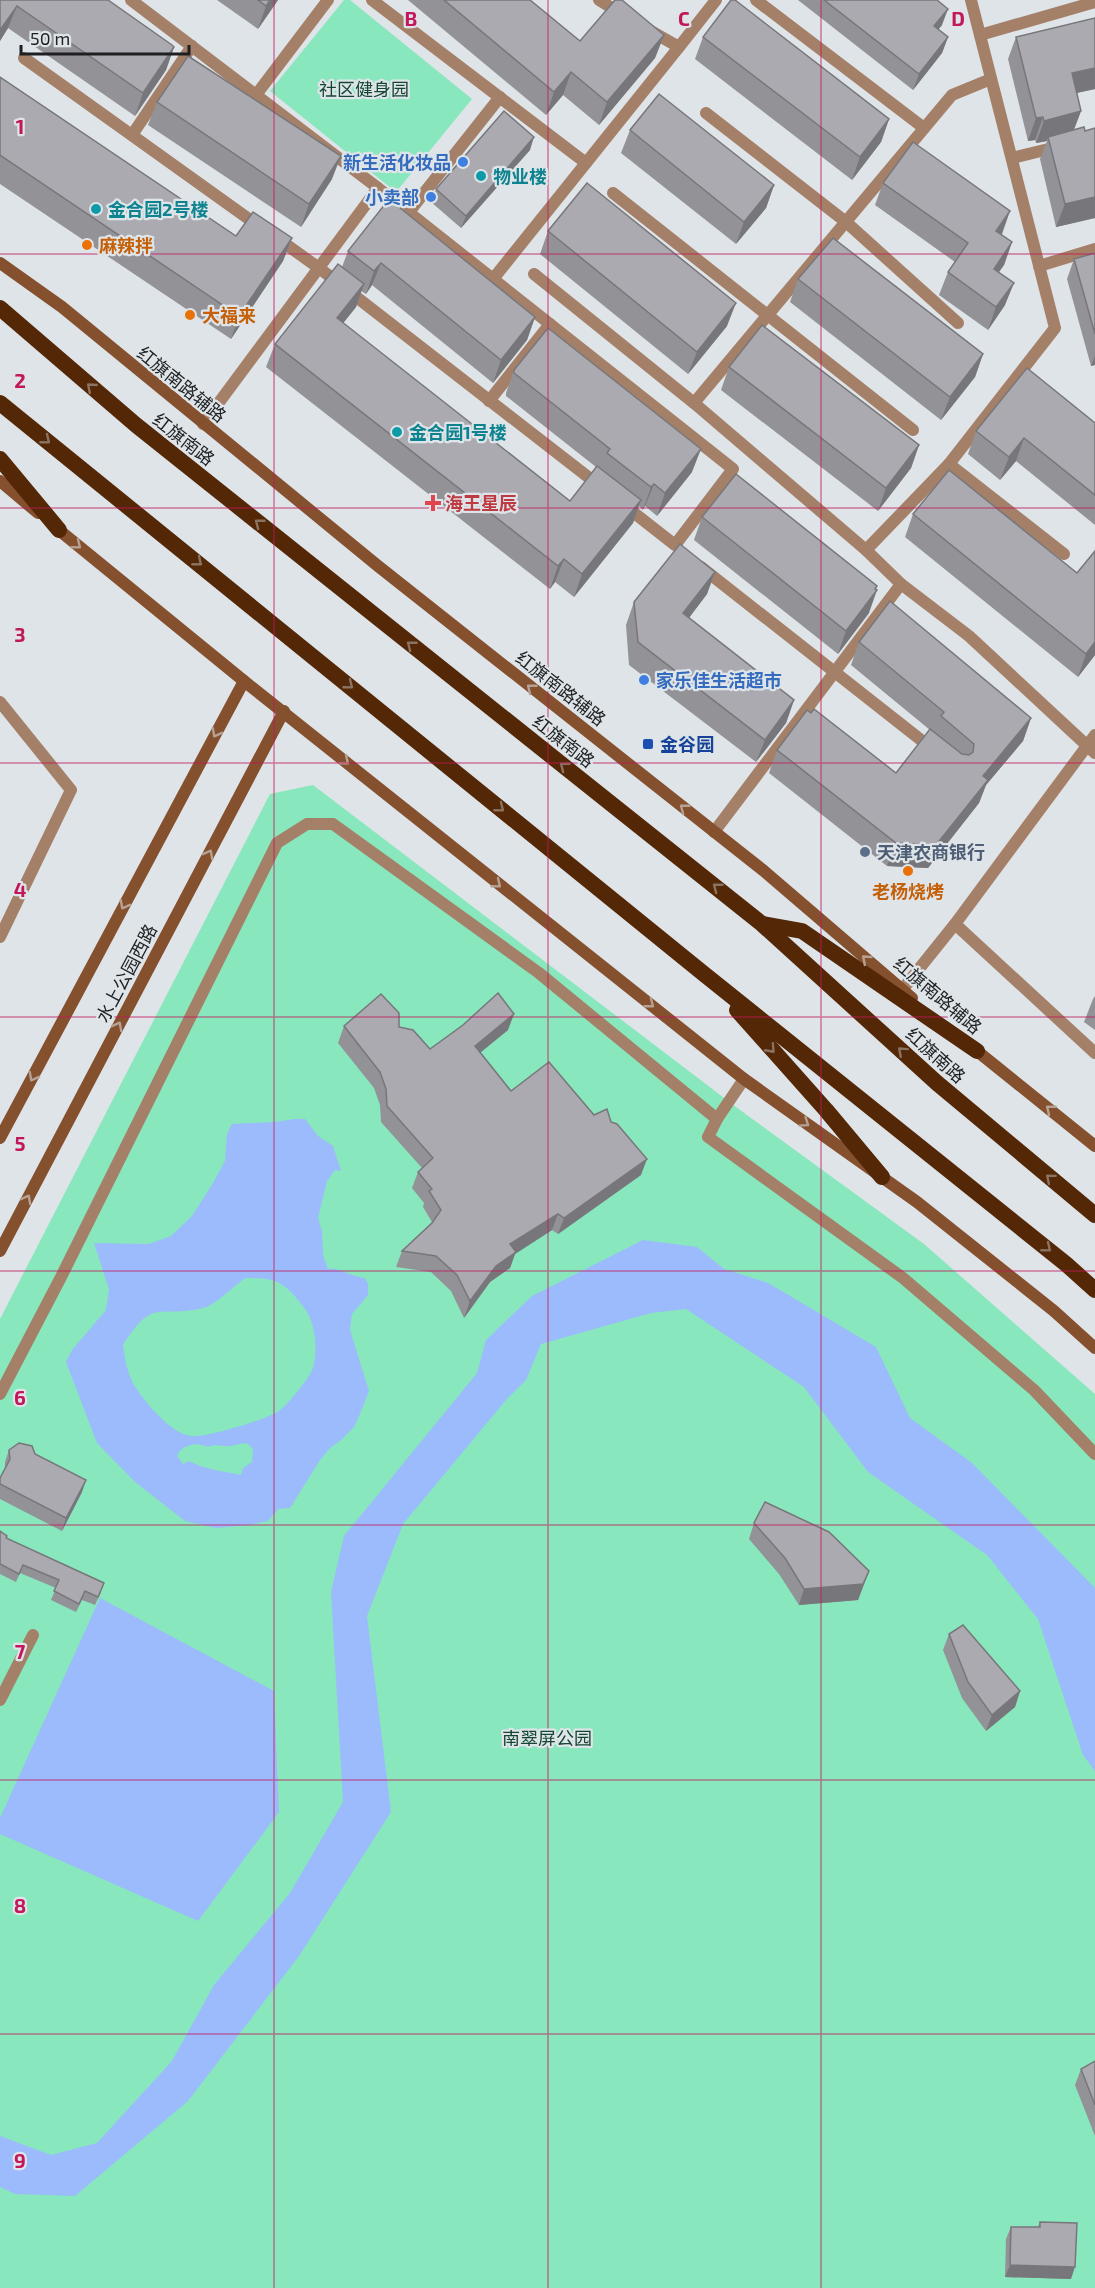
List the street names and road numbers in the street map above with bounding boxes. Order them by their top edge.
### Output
street label: 红旗南路辅路 [133,341,231,427]
street label: 红旗南路 [149,408,219,470]
street label: 红旗南路辅路 [512,646,610,730]
street label: 红旗南路 [529,710,599,772]
street label: 水上公园西路 [91,920,161,1026]
street label: 红旗南路辅路 [890,952,986,1038]
street label: 红旗南路 [902,1023,970,1087]

